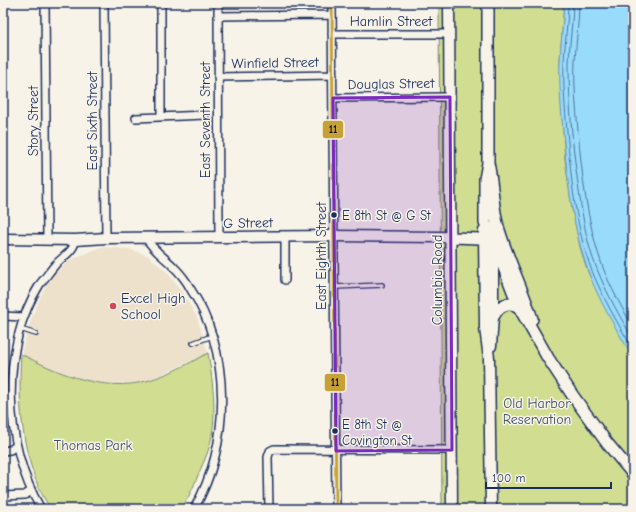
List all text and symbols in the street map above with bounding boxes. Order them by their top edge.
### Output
street label: Hamlin Street [350,13,433,30]
street label: Winfield Street [231,54,320,72]
street label: East Seventh Street [197,61,214,178]
street label: East Sixth Street [84,71,101,170]
street label: Douglas Street [348,75,435,93]
street label: Story Street [25,85,42,156]
line badge: 11 [322,120,344,139]
text: 11 [329,123,337,136]
street label: East Eighth Street [313,201,330,310]
place label: E 8th St @ G St [342,208,432,223]
marker: E 8th St @ G St [329,210,339,220]
street label: G Street [223,214,274,232]
street label: Columbia Road [429,235,446,325]
place label: Excel High School [121,290,186,323]
marker: Excel High School [108,301,118,311]
line badge: 11 [324,373,346,392]
text: 11 [331,376,339,389]
park label: Old Harbor Reservation [503,395,571,428]
place label: E 8th St @ Covington St [342,417,413,448]
marker: E 8th St @ Covington St [330,426,340,436]
park label: Thomas Park [54,437,132,454]
scale bar [486,464,611,490]
text: 100 m [492,471,525,485]

